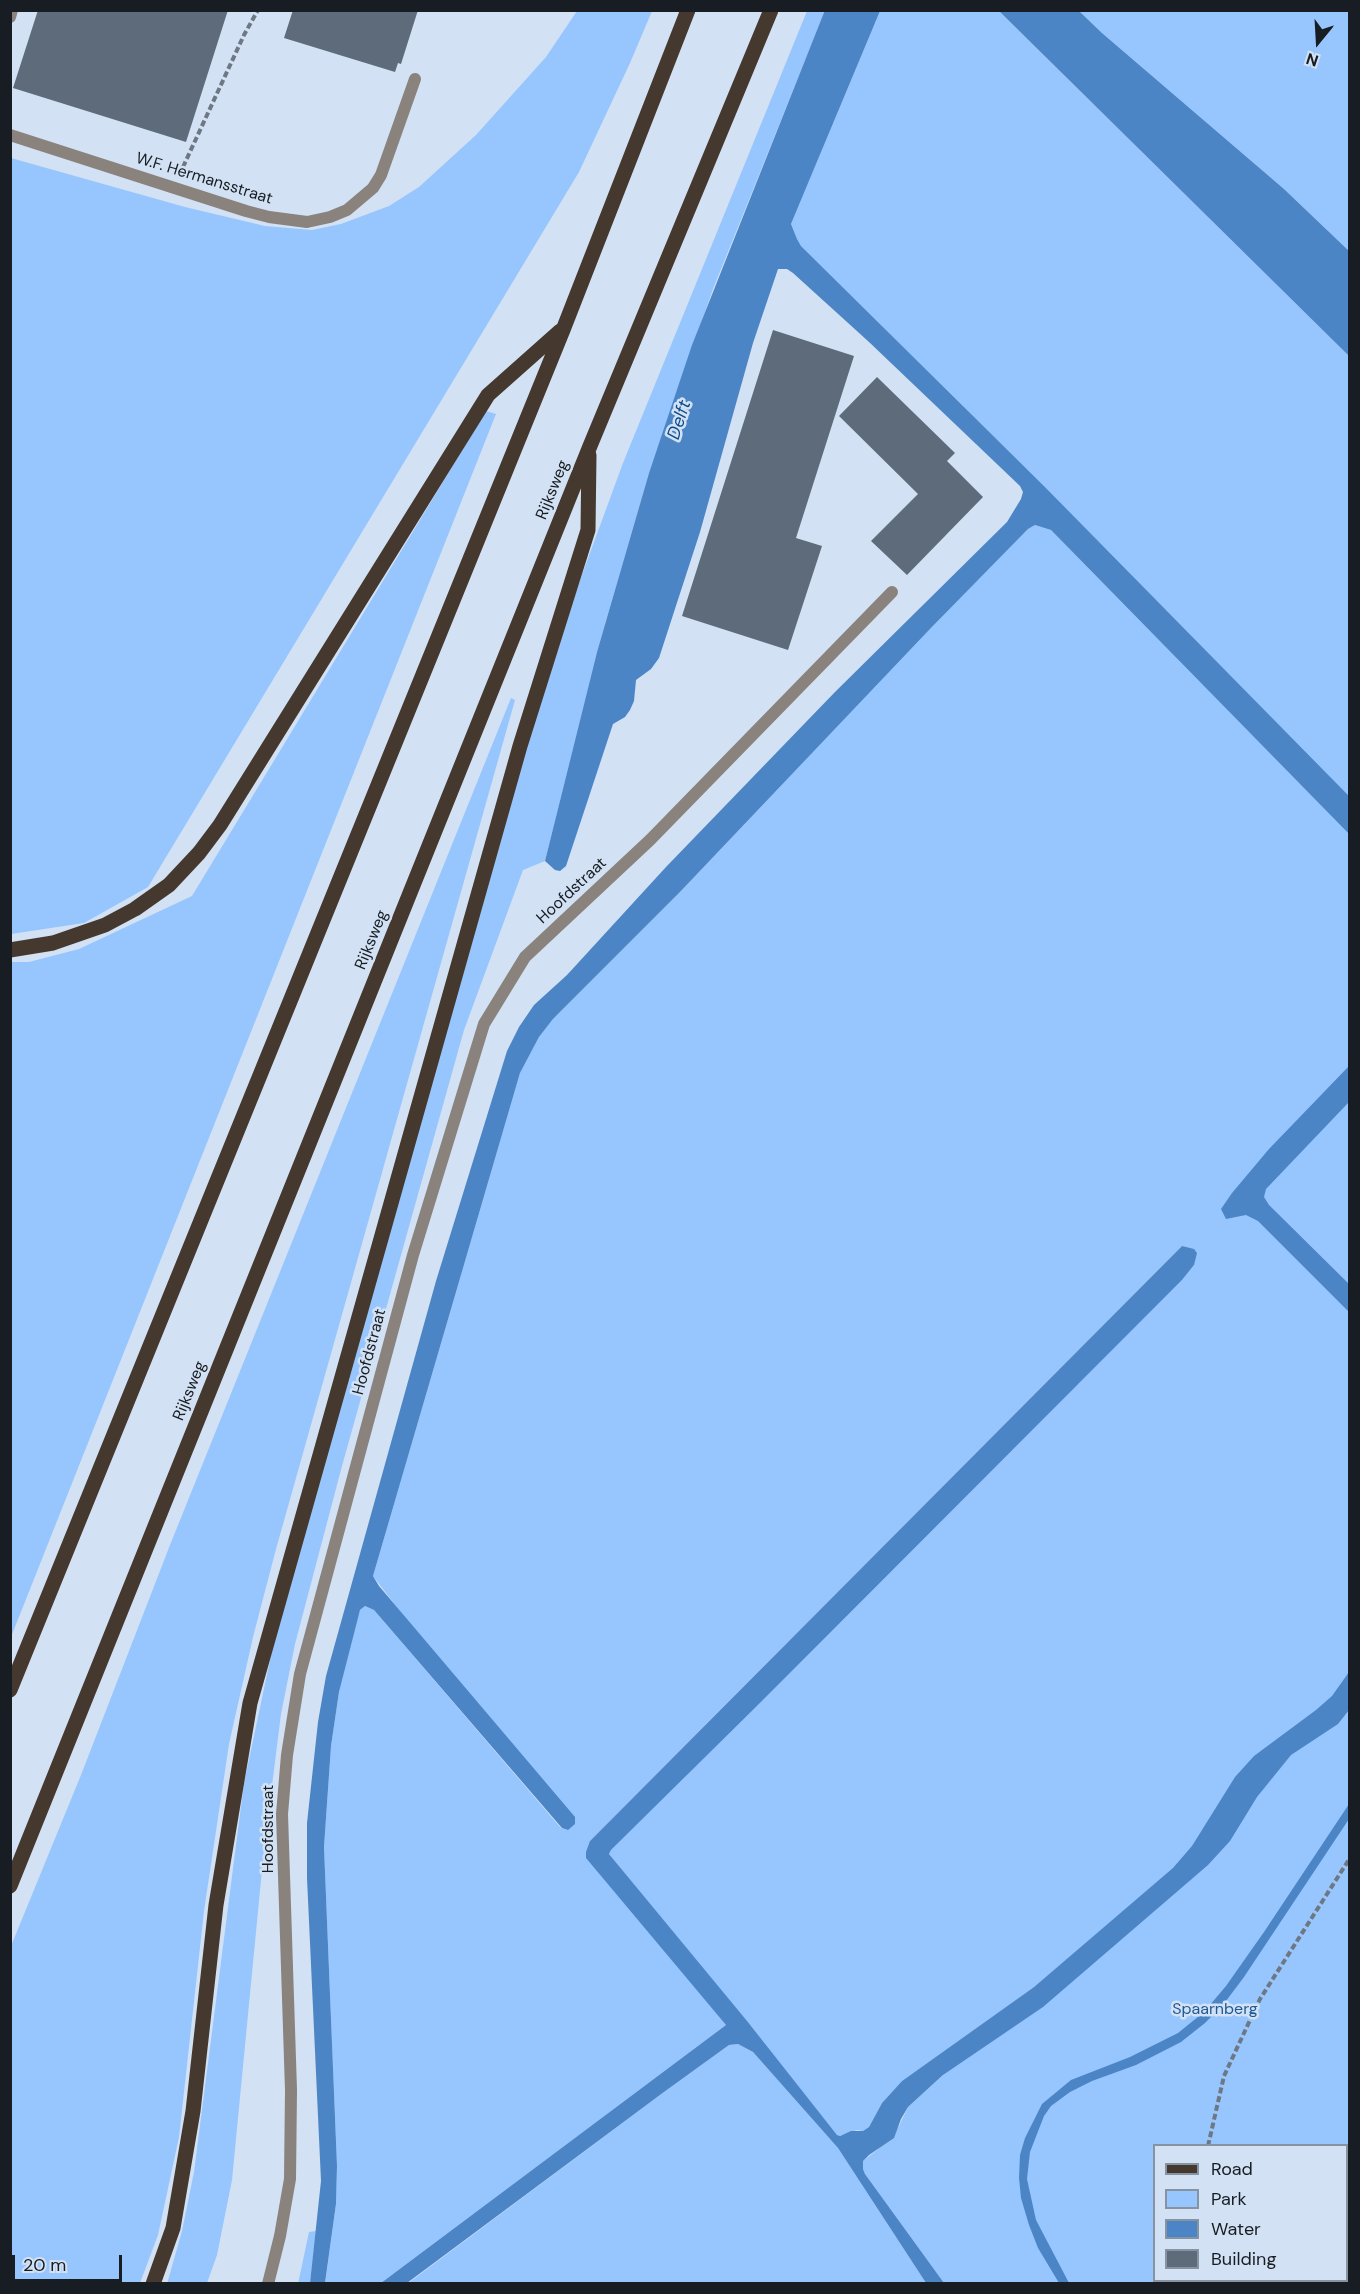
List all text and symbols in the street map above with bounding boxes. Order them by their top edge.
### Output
north arrow [1288,12,1348,72]
text: N [1303,48,1321,71]
street label: W.F. Hermansstraat [133,149,275,209]
water label: Delft [664,398,696,442]
street label: Rijksweg [532,457,574,523]
street label: Hoofdstraat [533,854,611,928]
street label: Rijksweg [351,907,393,973]
street label: Hoofdstraat [349,1307,391,1397]
street label: Rijksweg [169,1358,211,1424]
street label: Hoofdstraat [259,1785,279,1873]
park label: Spaarnberg [1172,2000,1258,2020]
legend [1153,2144,1348,2282]
text: Road [1211,2157,1253,2181]
text: Park [1211,2187,1247,2211]
text: Water [1211,2217,1261,2241]
scale bar [15,2243,124,2281]
text: Building [1211,2247,1276,2271]
text: 20 m [23,2253,66,2277]

